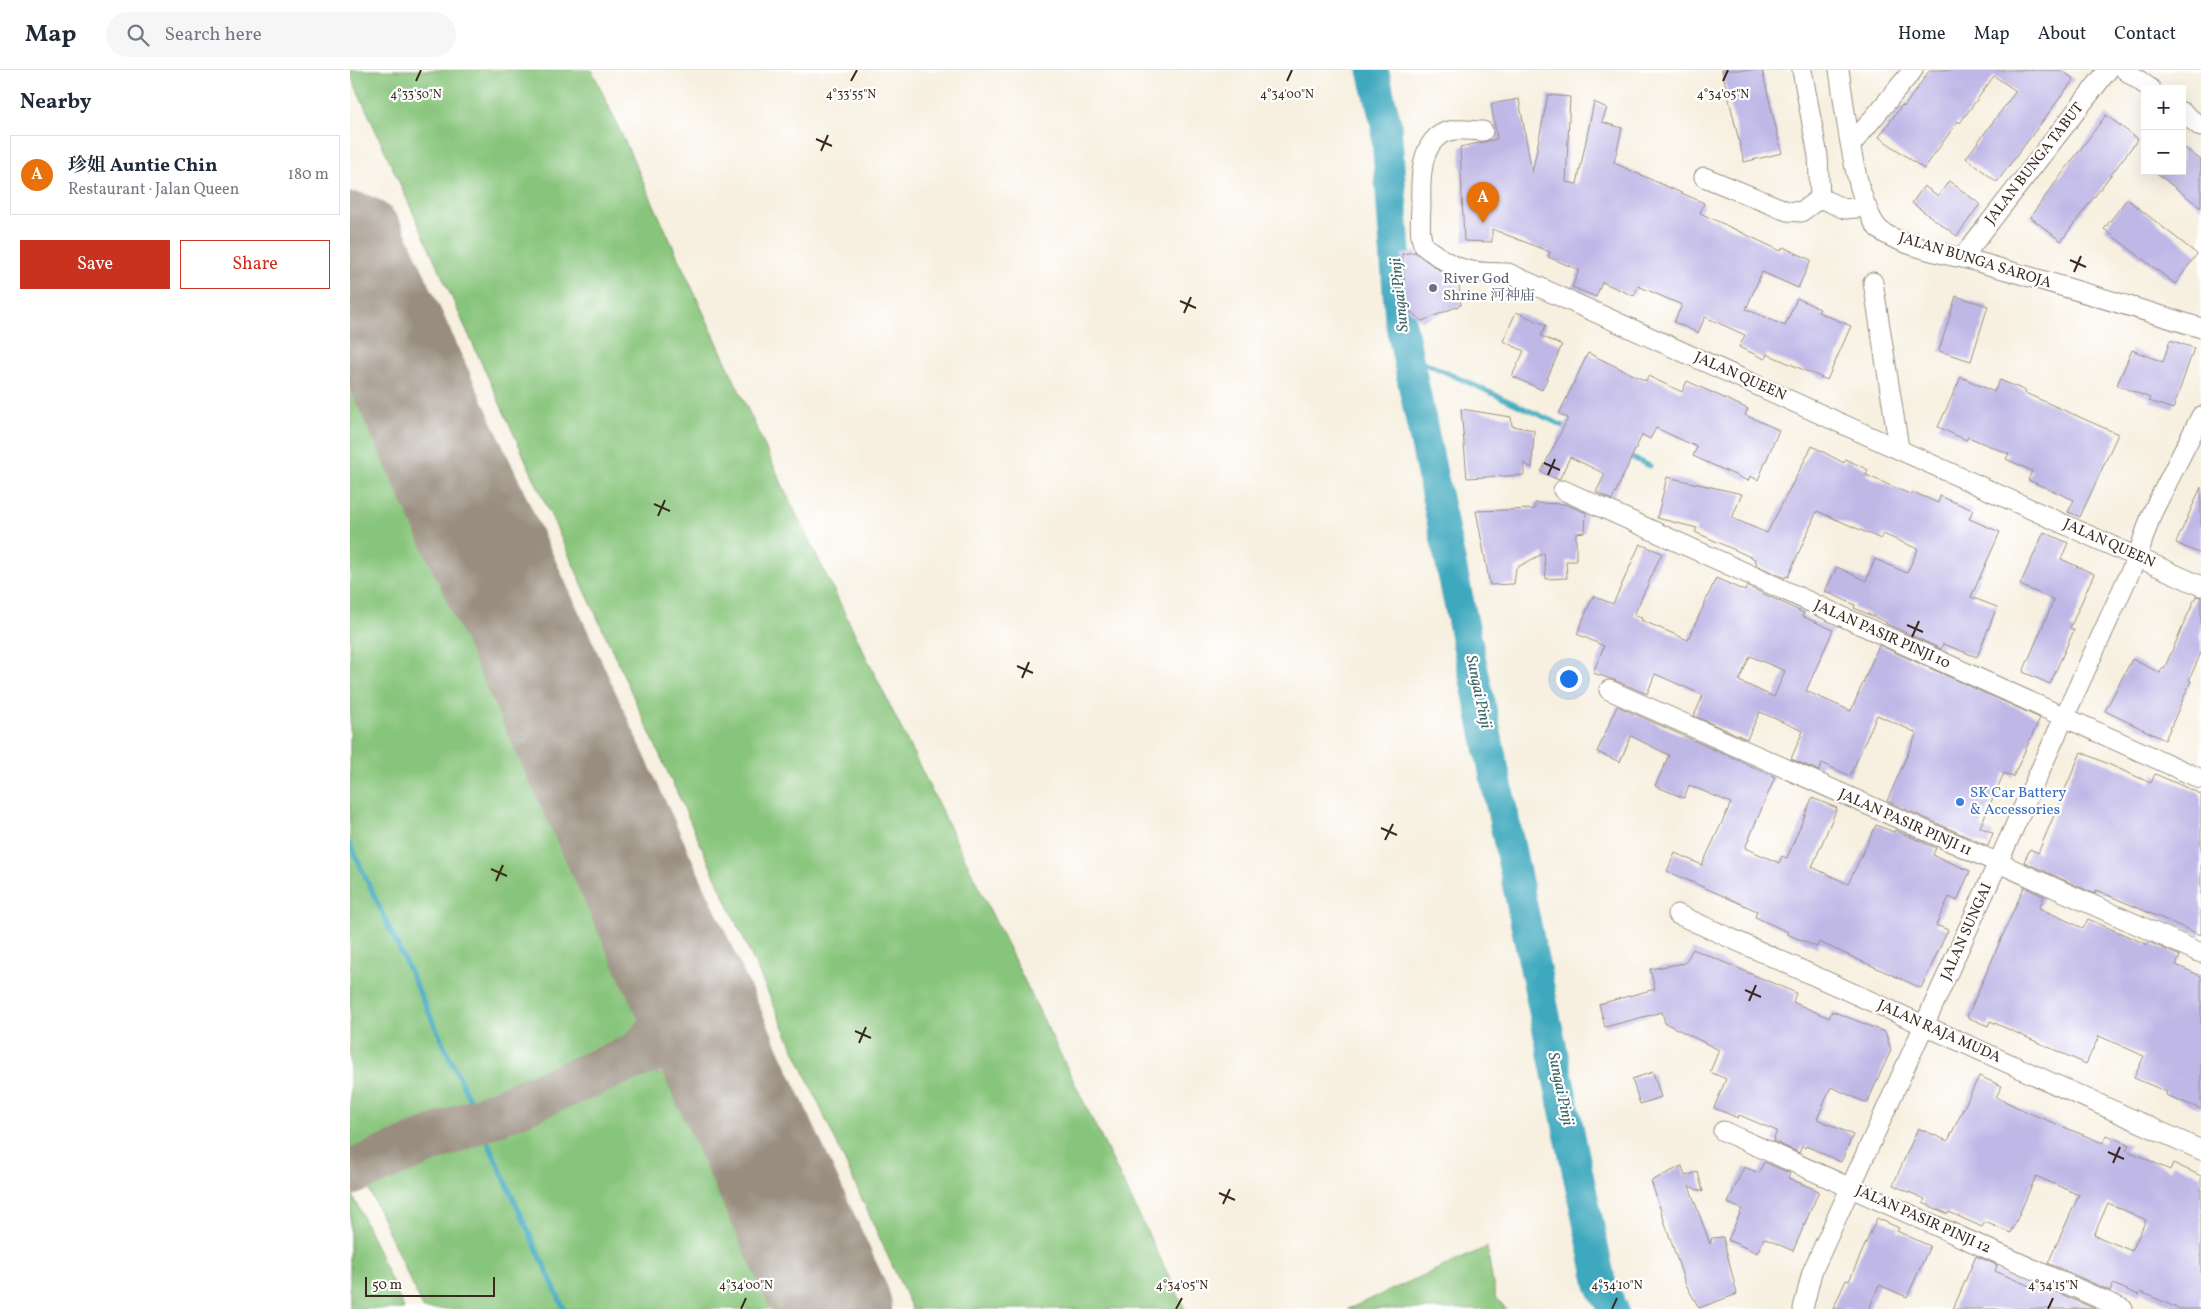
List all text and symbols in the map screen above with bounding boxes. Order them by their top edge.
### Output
search box [106,12,456,57]
text: Map [25,18,76,52]
icon: search [124,21,152,49]
text: Search here [164,22,262,48]
text: Home [1898,22,1946,47]
text: Map [1974,22,2010,47]
text: About [2038,22,2086,47]
text: Contact [2114,22,2176,47]
map controls [2141,85,2186,175]
button: + [2141,85,2186,130]
text: 4°33'50"N [390,87,442,103]
text: 4°33'55"N [826,87,876,103]
text: 4°34'00"N [1260,87,1314,103]
text: 4°34'05"N [1697,87,1749,103]
text: Nearby [20,88,91,117]
street label: JALAN BUNGA TABUT [1981,99,2089,229]
button: − [2141,130,2186,175]
text: 珍姐 Auntie Chin [68,153,218,179]
text: A [31,164,43,186]
text: 180 m [288,164,329,186]
text: Restaurant · Jalan Queen [68,179,239,201]
pin: A [1467,182,1499,223]
street label: JALAN BUNGA SAROJA [1896,228,2054,294]
button: Save [20,240,170,289]
button: Share [180,240,330,289]
water label: Sungai Pinji [1385,256,1415,333]
place label: River God Shrine 河神庙 [1443,269,1535,307]
marker: River God Shrine 河神庙 [1427,282,1439,294]
street label: JALAN QUEEN [1691,347,1789,407]
street label: JALAN QUEEN [2060,514,2158,574]
street label: JALAN PASIR PINJI 10 [1810,595,1954,675]
water label: Sungai Pinji [1460,653,1497,732]
your location [1556,666,1582,692]
place label: SK Car Battery & Accessories [1970,783,2066,821]
street label: JALAN PASIR PINJI 11 [1835,784,1975,862]
marker: SK Car Battery & Accessories [1954,796,1966,808]
street label: JALAN SUNGAI [1936,880,1998,984]
street label: JALAN RAJA MUDA [1874,995,2005,1069]
water label: Sungai Pinji [1542,1050,1579,1129]
street label: JALAN PASIR PINJI 12 [1852,1181,1994,1259]
scale bar [365,1274,495,1297]
text: 50 m [372,1276,402,1295]
text: 4°34'00"N [719,1278,773,1294]
text: 4°34'05"N [1156,1278,1208,1294]
text: 4°34'10"N [1591,1278,1643,1294]
text: 4°34'15"N [2028,1278,2078,1294]

